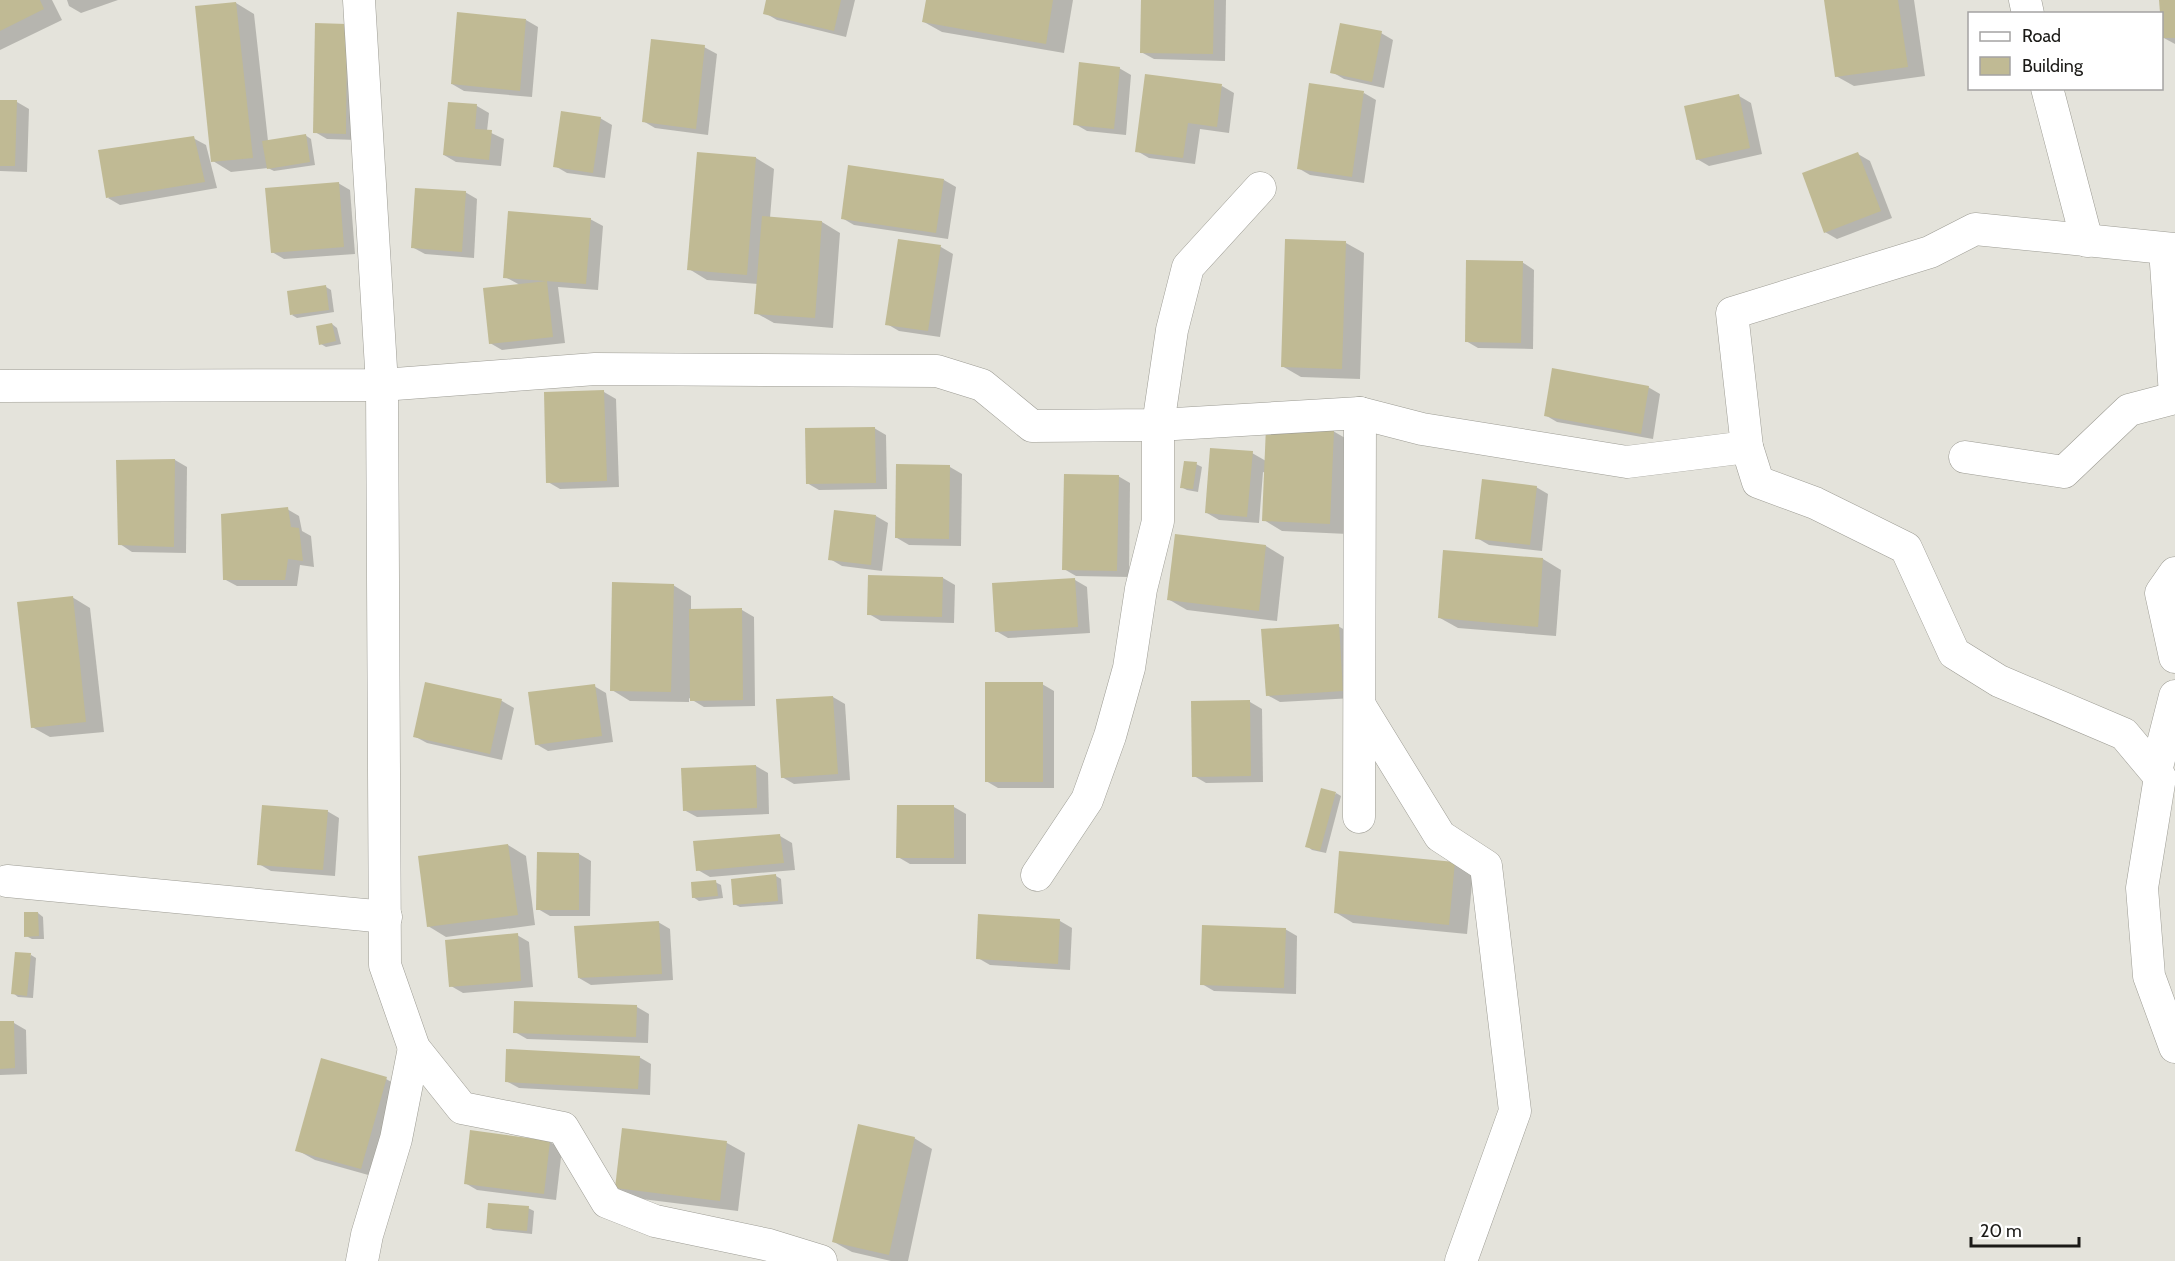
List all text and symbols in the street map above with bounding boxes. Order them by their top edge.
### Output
legend [1968,12,2163,90]
text: Road [2022,25,2061,47]
text: Building [2022,55,2084,77]
scale bar [1971,1210,2079,1248]
text: 20 m [1980,1220,2022,1242]

